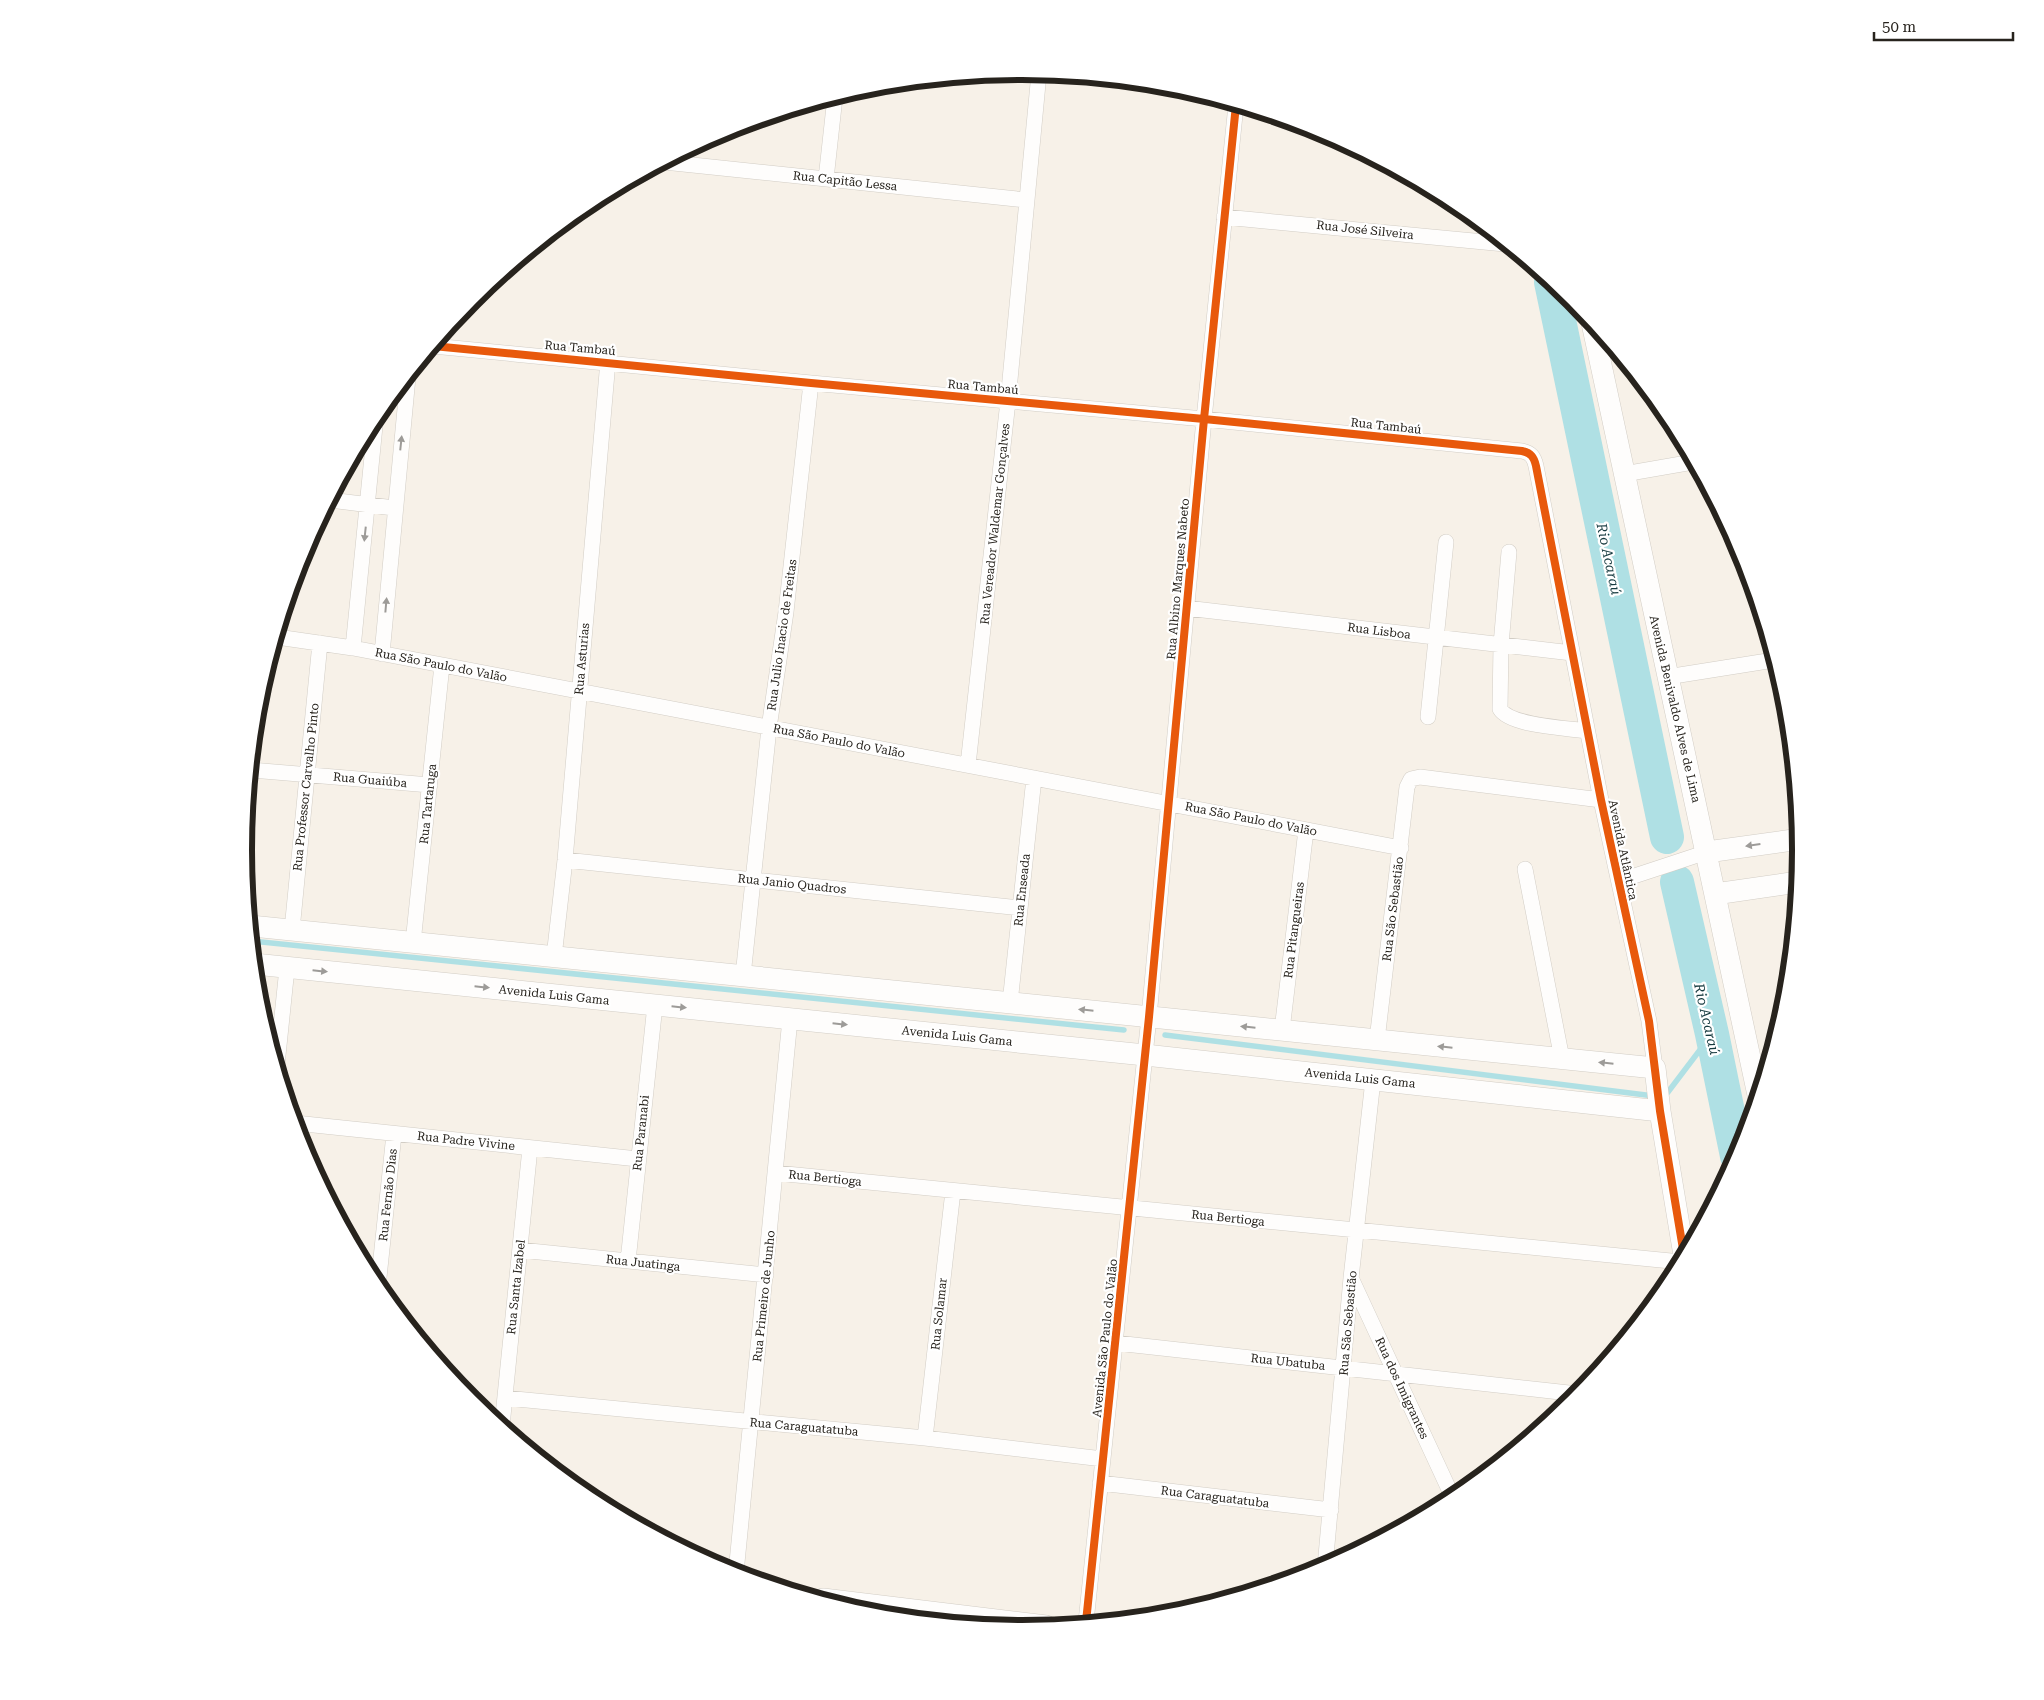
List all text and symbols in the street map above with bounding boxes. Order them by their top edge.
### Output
scale bar [1874,10,2013,42]
text: 50 m [1882,18,1917,36]
street label: Rua Capitão Lessa [792,169,898,193]
street label: Rua José Silveira [1316,218,1415,242]
street label: Rua Tambaú [544,338,617,358]
street label: Rua Tambaú [947,377,1020,397]
street label: Rua Tambaú [1350,415,1423,437]
street label: Rua Vereador Waldemar Gonçalves [977,422,1013,625]
one-way arrow [397,435,405,451]
street label: Rua Albino Marques Nabeto [1164,498,1192,660]
water label: Rio Acaraú [1593,521,1624,597]
one-way arrow [361,526,369,542]
street label: Rua Julio Inacio de Freitas [764,558,800,712]
one-way arrow [382,597,390,613]
street label: Avenida Benivaldo Alves de Lima [1647,614,1703,804]
street label: Rua Lisboa [1347,620,1412,642]
street label: Rua Asturias [572,622,592,696]
street label: Rua São Paulo do Valão [374,645,508,685]
street label: Rua Professor Carvalho Pinto [290,702,322,872]
street label: Rua São Paulo do Valão [772,721,906,761]
street label: Rua Tartaruga [417,763,439,845]
street label: Rua Guaiúba [332,770,408,790]
street label: Avenida Atlântica [1606,798,1641,902]
street label: Rua São Paulo do Valão [1184,799,1318,839]
one-way arrow [1745,842,1761,850]
street label: Rua Enseada [1011,852,1033,927]
street label: Rua São Sebastião [1380,856,1406,962]
street label: Rua Janio Quadros [737,871,847,897]
street label: Rua Pitangueiras [1281,881,1307,979]
one-way arrow [313,967,329,975]
water label: Rio Acaraú [1691,981,1723,1057]
street label: Avenida Luis Gama [498,982,610,1008]
one-way arrow [474,983,490,991]
one-way arrow [671,1003,687,1011]
one-way arrow [1078,1006,1094,1014]
one-way arrow [832,1020,848,1028]
street label: Avenida Luis Gama [901,1023,1013,1049]
one-way arrow [1240,1023,1256,1031]
one-way arrow [1436,1043,1452,1051]
one-way arrow [1598,1059,1614,1067]
street label: Avenida Luis Gama [1304,1065,1416,1091]
street label: Rua Paranabi [630,1094,652,1172]
street label: Rua Padre Vivine [416,1129,516,1153]
street label: Rua Fernão Dias [376,1148,400,1242]
street label: Rua Bertioga [788,1167,863,1189]
street label: Rua Bertioga [1191,1207,1266,1229]
street label: Rua Primeiro de Junho [750,1229,778,1363]
street label: Rua Santa Izabel [504,1239,528,1335]
street label: Rua Juatinga [605,1252,681,1274]
street label: Avenida São Paulo do Valão [1090,1258,1120,1418]
street label: Rua São Sebastião [1336,1270,1360,1376]
street label: Rua Solamar [928,1277,950,1351]
street label: Rua dos Imigrantes [1372,1335,1432,1441]
street label: Rua Ubatuba [1250,1351,1326,1373]
street label: Rua Caraguatatuba [749,1415,859,1439]
street label: Rua Caraguatatuba [1160,1483,1270,1511]

